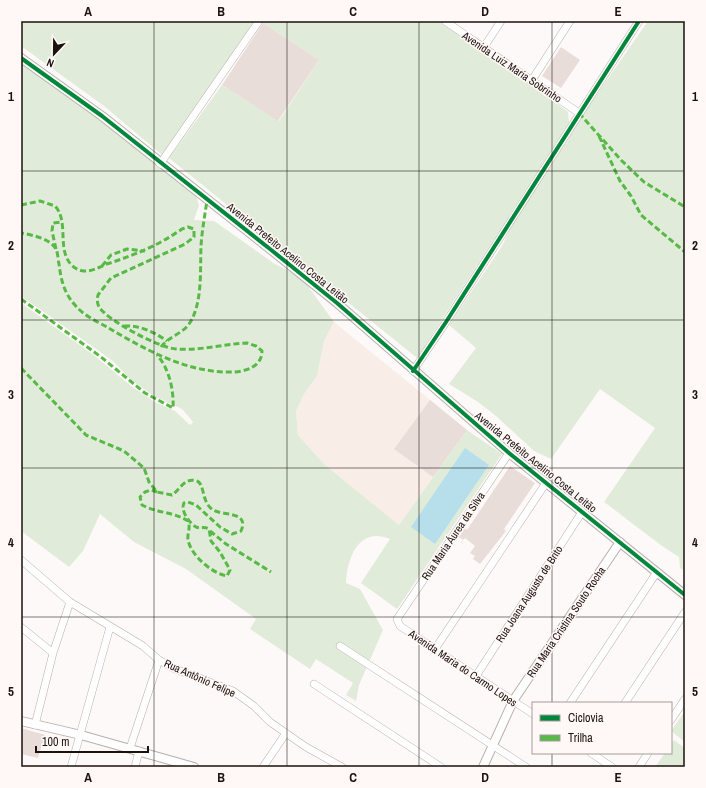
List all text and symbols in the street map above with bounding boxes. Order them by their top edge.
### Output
text: A [84,3,92,20]
text: B [217,3,225,20]
text: C [349,3,357,20]
text: D [481,3,489,20]
text: E [614,3,622,20]
street label: Avenida Luiz Maria Sobrinho [459,28,564,106]
north arrow [34,34,74,74]
text: N [45,56,56,71]
text: 1 [8,88,14,105]
text: 1 [692,88,698,105]
street label: Avenida Prefeito Acelino Costa Leitão [223,199,352,307]
text: 2 [8,237,14,254]
text: 2 [692,237,698,254]
text: 3 [8,386,14,403]
text: 3 [692,386,698,403]
street label: Avenida Prefeito Acelino Costa Leitão [471,408,600,516]
street label: Rua Maria Áurea da Silva [418,489,488,583]
text: 4 [8,534,14,551]
text: 4 [692,534,698,551]
street label: Rua Joana Augusto de Brito [492,543,566,645]
street label: Rua Maria Cristina Souto Rocha [524,564,608,680]
street label: Avenida Maria do Carmo Lopes [405,626,520,710]
street label: Rua Antônio Felipe [162,656,238,700]
text: 5 [8,683,14,700]
text: 5 [692,683,698,700]
legend [532,702,672,754]
text: Ciclovia [568,710,604,726]
scale bar [36,728,148,754]
text: Trilha [568,730,593,746]
text: 100 m [42,734,69,750]
text: A [84,769,92,786]
text: B [217,769,225,786]
text: C [349,769,357,786]
text: D [481,769,489,786]
text: E [614,769,622,786]

